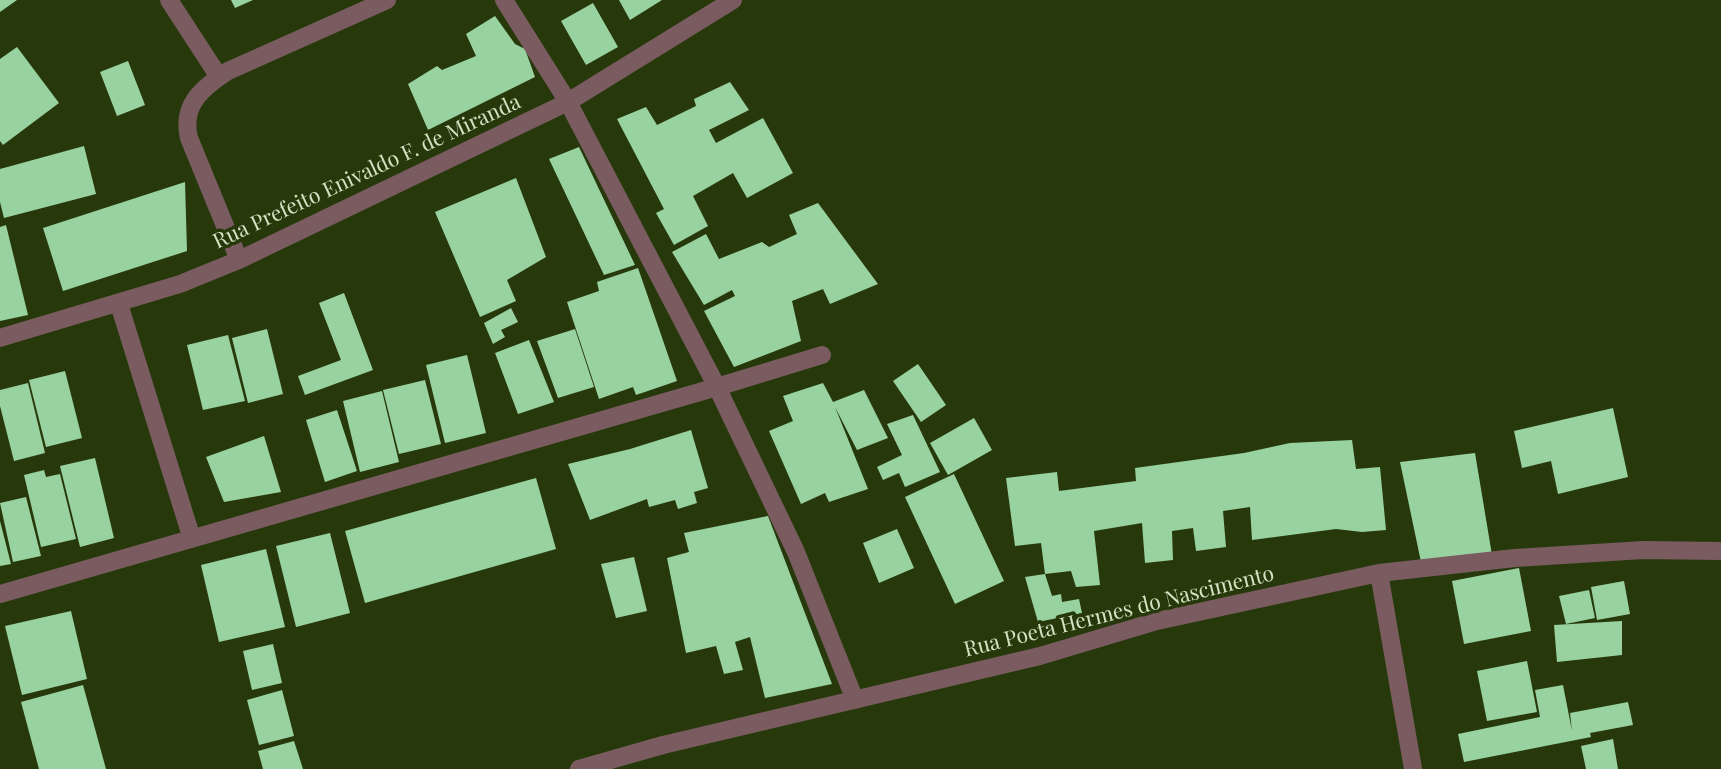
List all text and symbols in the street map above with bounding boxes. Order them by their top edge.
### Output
street label: Rua Prefeito Enivaldo F. de Miranda [209,90,525,254]
street label: Rua Poeta Hermes do Nascimento [961,561,1277,663]

